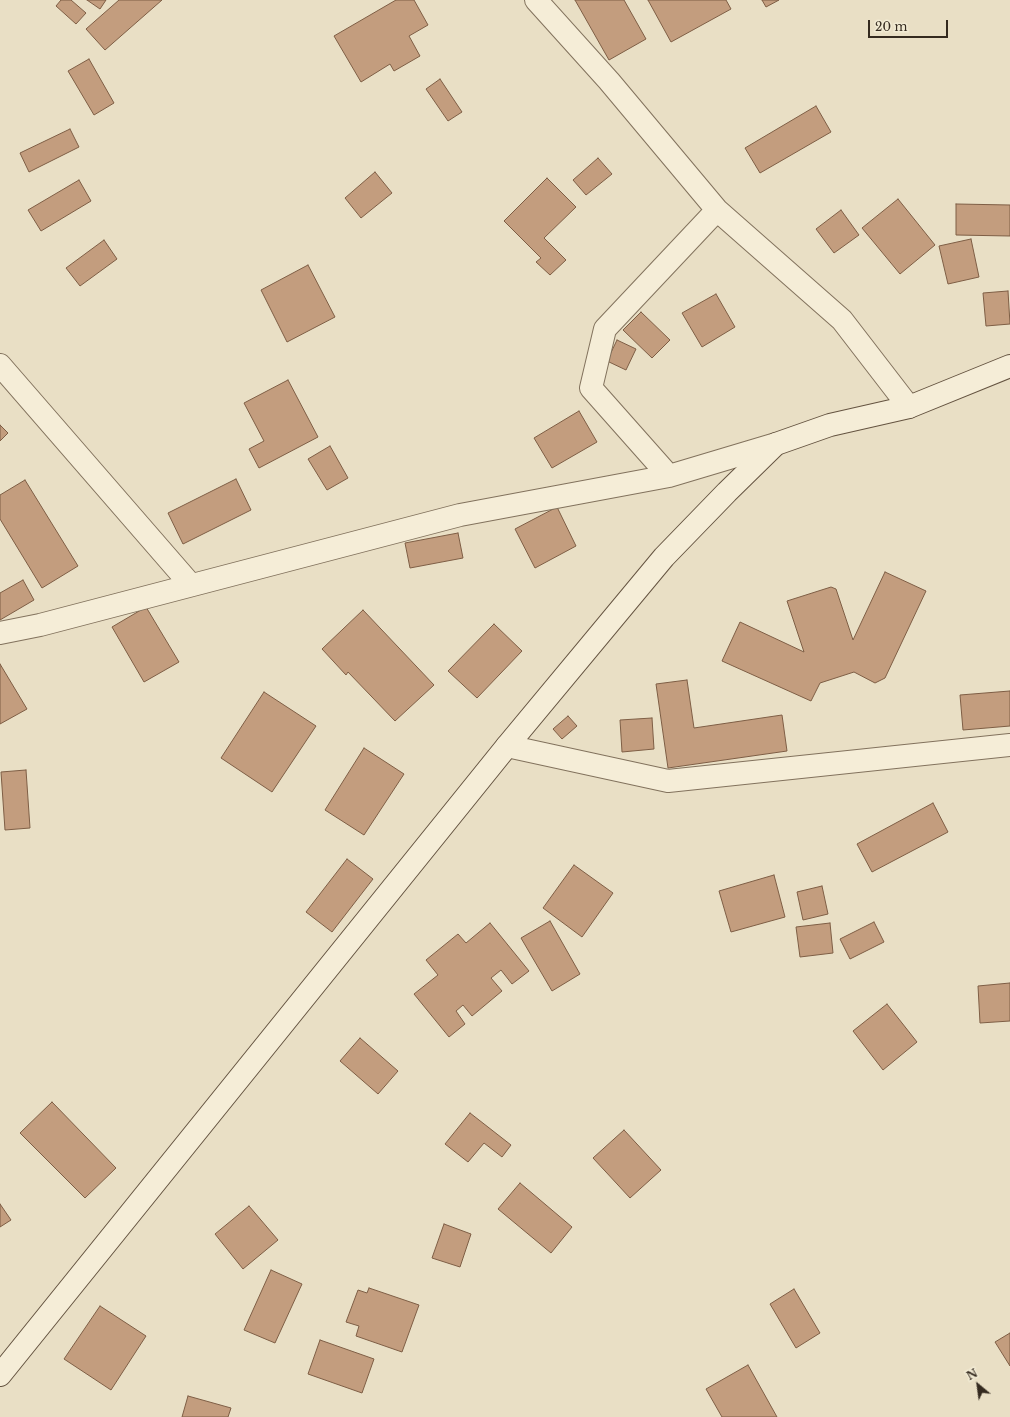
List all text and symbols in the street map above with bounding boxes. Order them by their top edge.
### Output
scale bar [870,12,950,38]
text: 20 m [875,19,907,34]
north arrow [958,1365,998,1405]
text: N [964,1366,980,1383]

